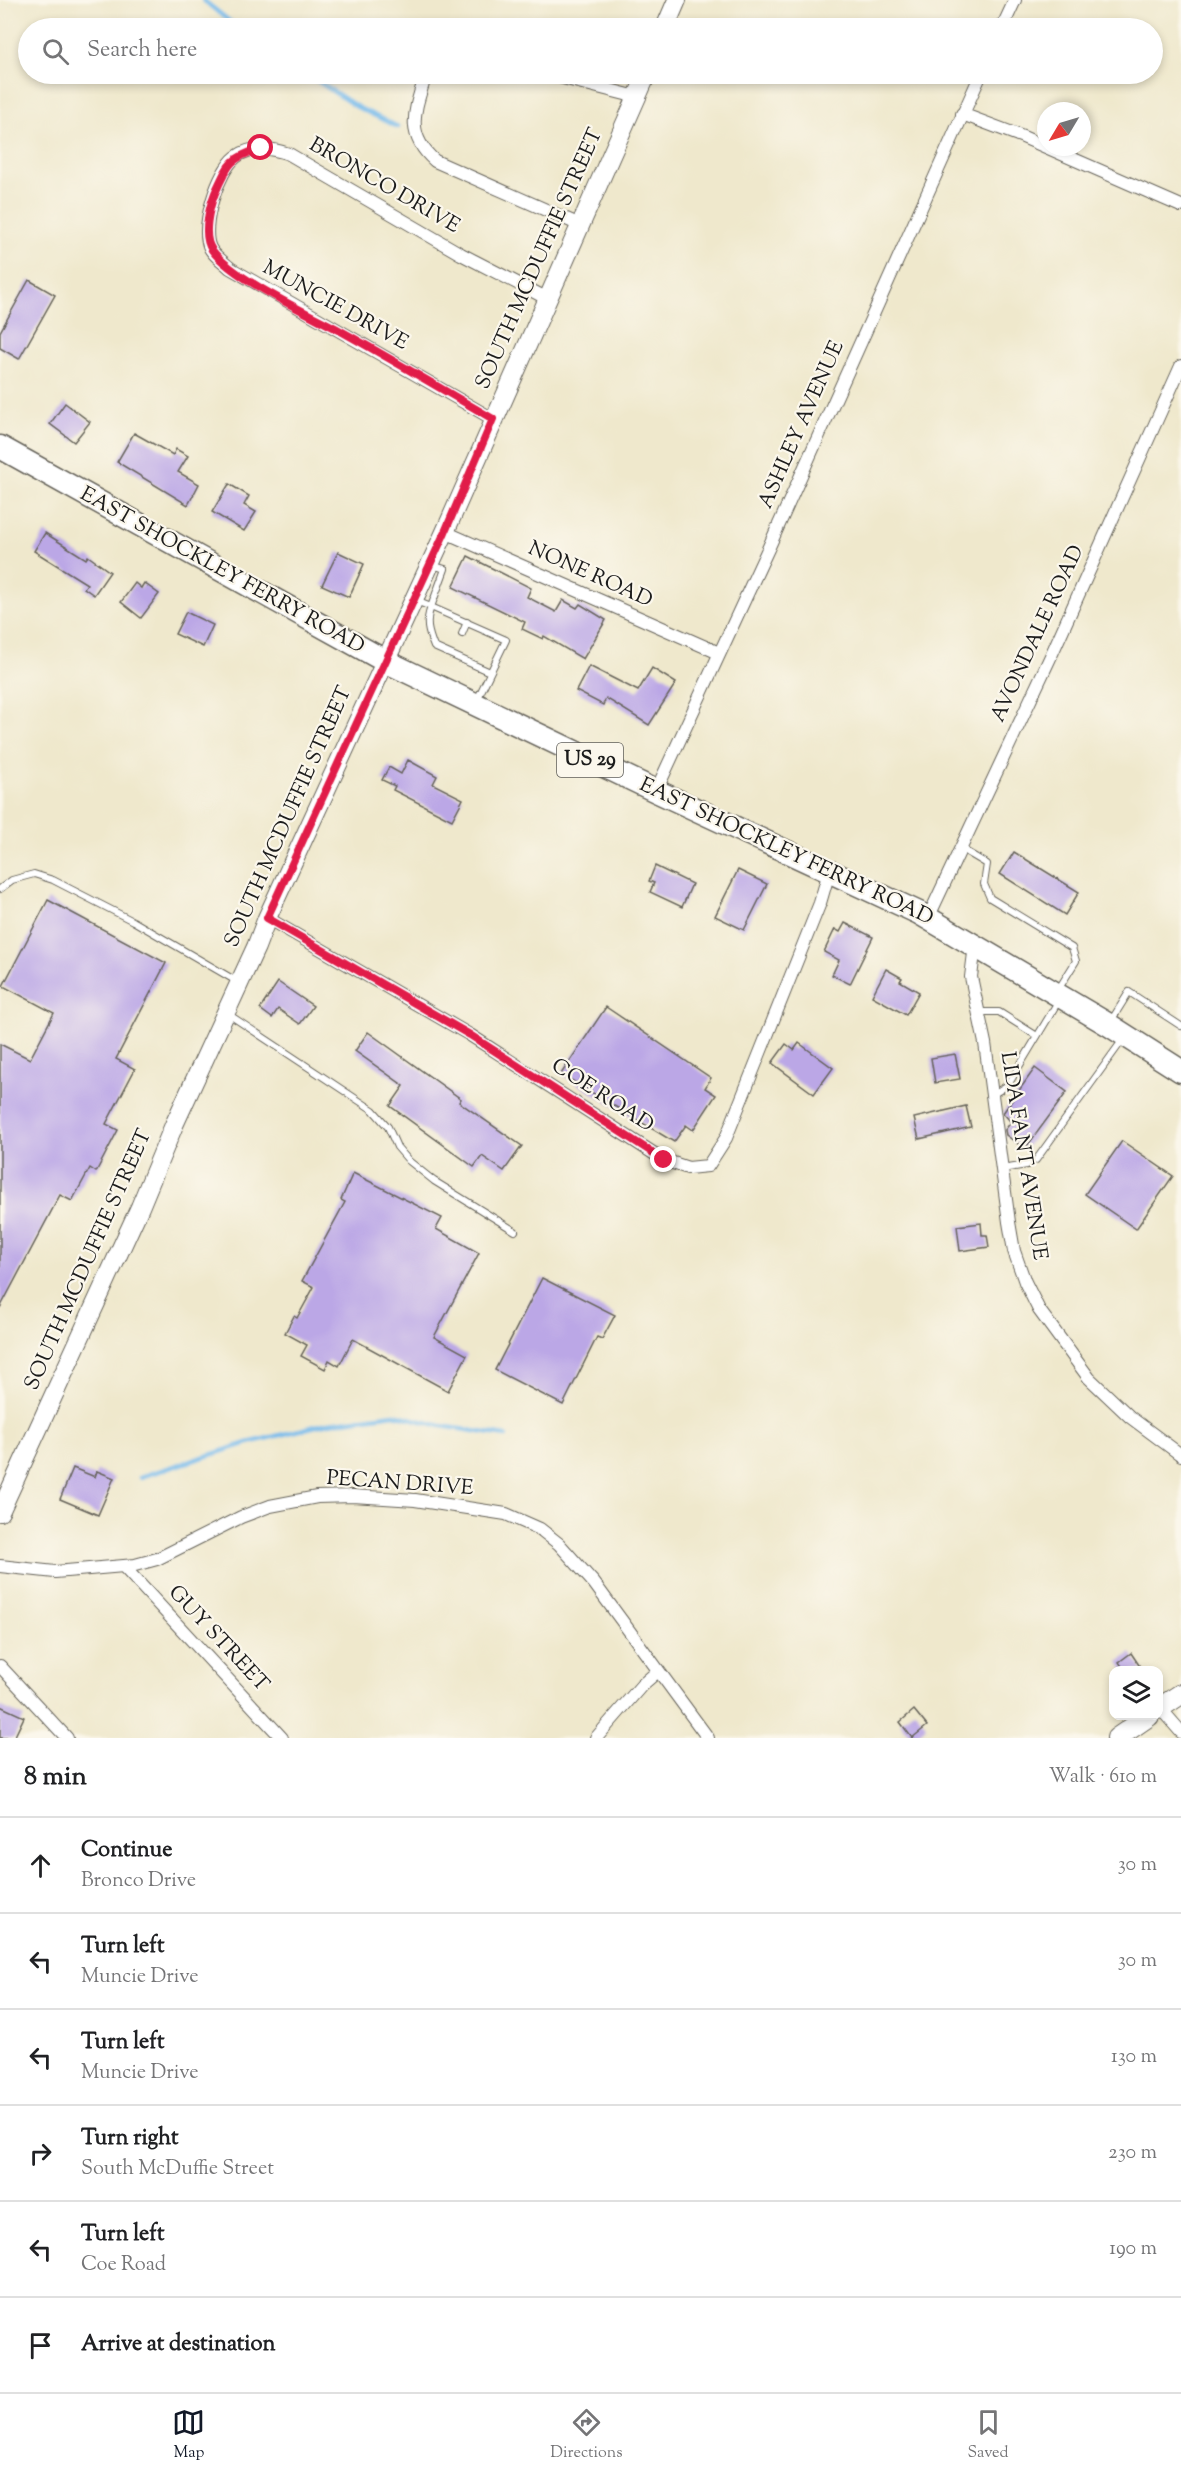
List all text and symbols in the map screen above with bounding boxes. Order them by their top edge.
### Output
search box [18,18,1163,84]
icon: search [39,35,72,68]
text: Search here [87,35,197,67]
north arrow [1037,102,1091,156]
street label: SOUTH MCDUFFIE STREET [469,123,611,394]
street label: BRONCO DRIVE [303,131,465,242]
route start [247,134,273,160]
street label: MUNCIE DRIVE [257,254,414,359]
street label: ASHLEY AVENUE [752,336,853,514]
street label: EAST SHOCKLEY FERRY ROAD [74,480,370,662]
street label: NONE ROAD [523,534,657,616]
street label: AVONDALE ROAD [984,540,1092,728]
street label: SOUTH MCDUFFIE STREET [218,681,360,952]
road number: US 29 [557,743,623,777]
street label: EAST SHOCKLEY FERRY ROAD [634,771,938,933]
street label: LIDA FANT AVENUE [992,1050,1054,1263]
street label: COE ROAD [545,1052,659,1140]
street label: SOUTH MCDUFFIE STREET [18,1124,160,1395]
route end [650,1146,676,1172]
street label: PECAN DRIVE [326,1464,475,1504]
street label: GUY STREET [161,1579,276,1699]
map controls [1109,1666,1163,1720]
button: layers [1109,1666,1163,1720]
text: 8 min [24,1759,87,1796]
text: Walk · 610 m [1049,1763,1157,1792]
text: Continue [81,1835,172,1867]
icon: ahead [24,1849,57,1882]
text: 30 m [1118,1851,1157,1880]
text: Bronco Drive [81,1867,196,1896]
text: Turn left [81,1931,164,1963]
icon: left [24,1945,57,1978]
text: 30 m [1118,1947,1157,1976]
text: Muncie Drive [81,1963,199,1992]
text: Turn left [81,2027,164,2059]
icon: left [24,2041,57,2074]
text: 130 m [1111,2043,1157,2072]
text: Muncie Drive [81,2059,199,2088]
text: Turn right [81,2123,178,2155]
icon: right [24,2137,57,2170]
text: 230 m [1108,2139,1157,2168]
text: South McDuffie Street [81,2155,274,2184]
text: Turn left [81,2219,164,2251]
icon: left [24,2233,57,2266]
text: 190 m [1109,2235,1157,2264]
text: Coe Road [81,2251,166,2280]
icon: arrive [24,2329,57,2362]
text: Arrive at destination [81,2329,276,2361]
tab: Map [172,2406,205,2465]
tab: Directions [550,2406,623,2465]
tab: Saved [967,2406,1009,2465]

